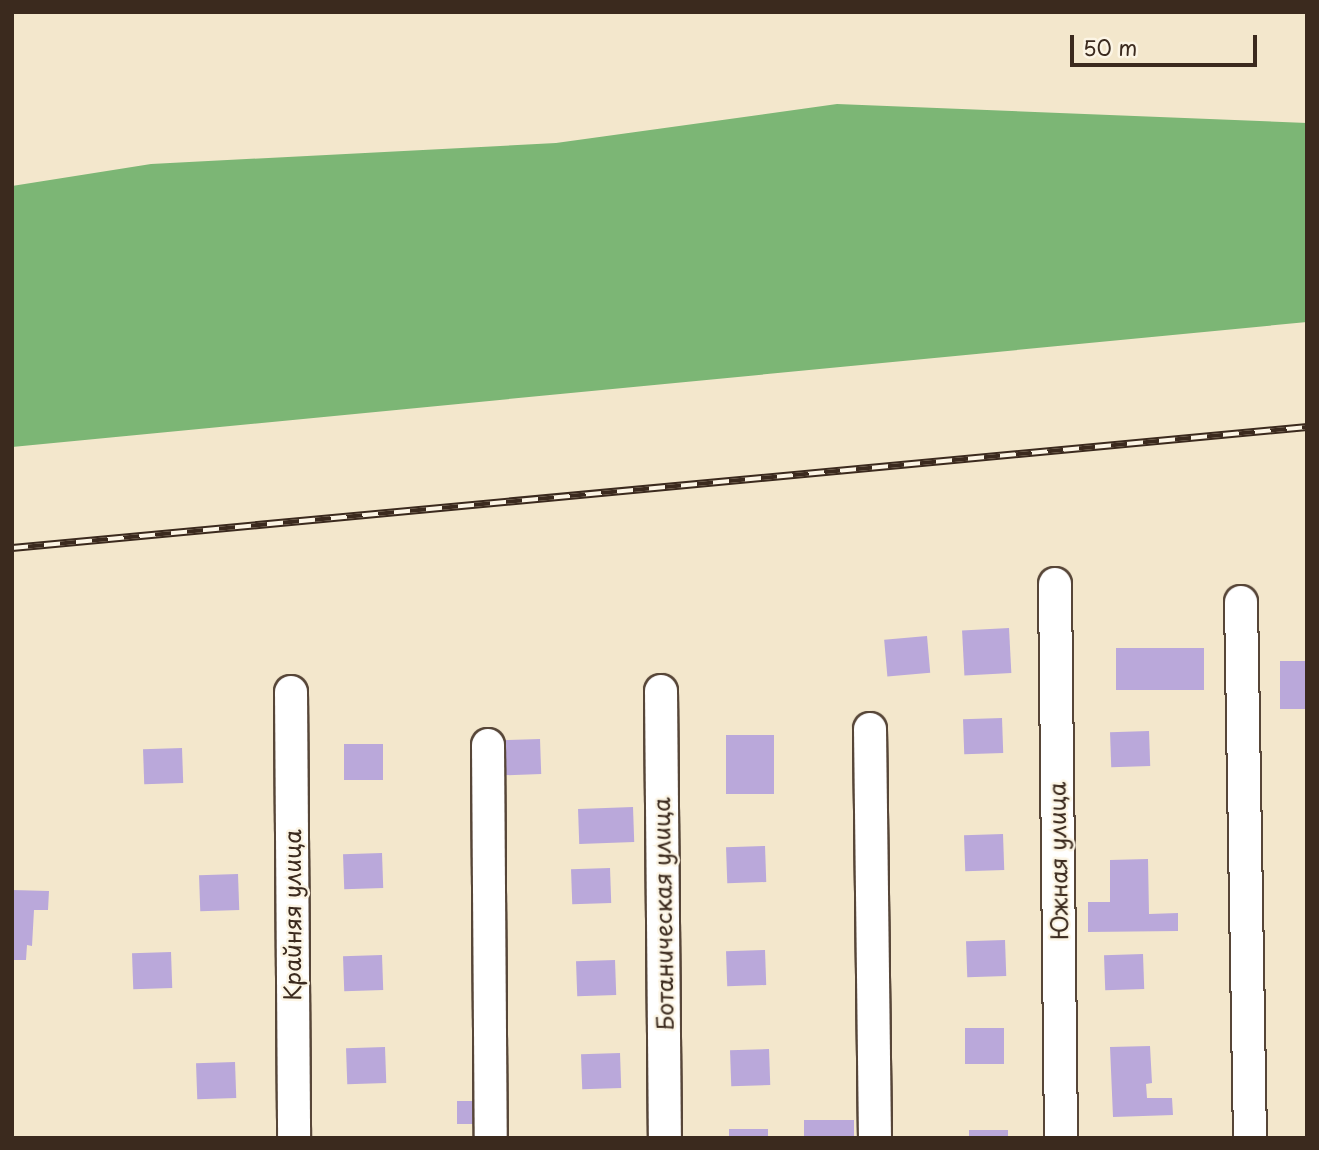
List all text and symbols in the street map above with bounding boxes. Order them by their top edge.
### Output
scale bar [1074,21,1261,65]
text: 50 m [1083,31,1137,63]
street label: Южная улица [1043,781,1073,941]
street label: Ботаническая улица [647,796,679,1032]
street label: Крайняя улица [278,829,306,1001]

